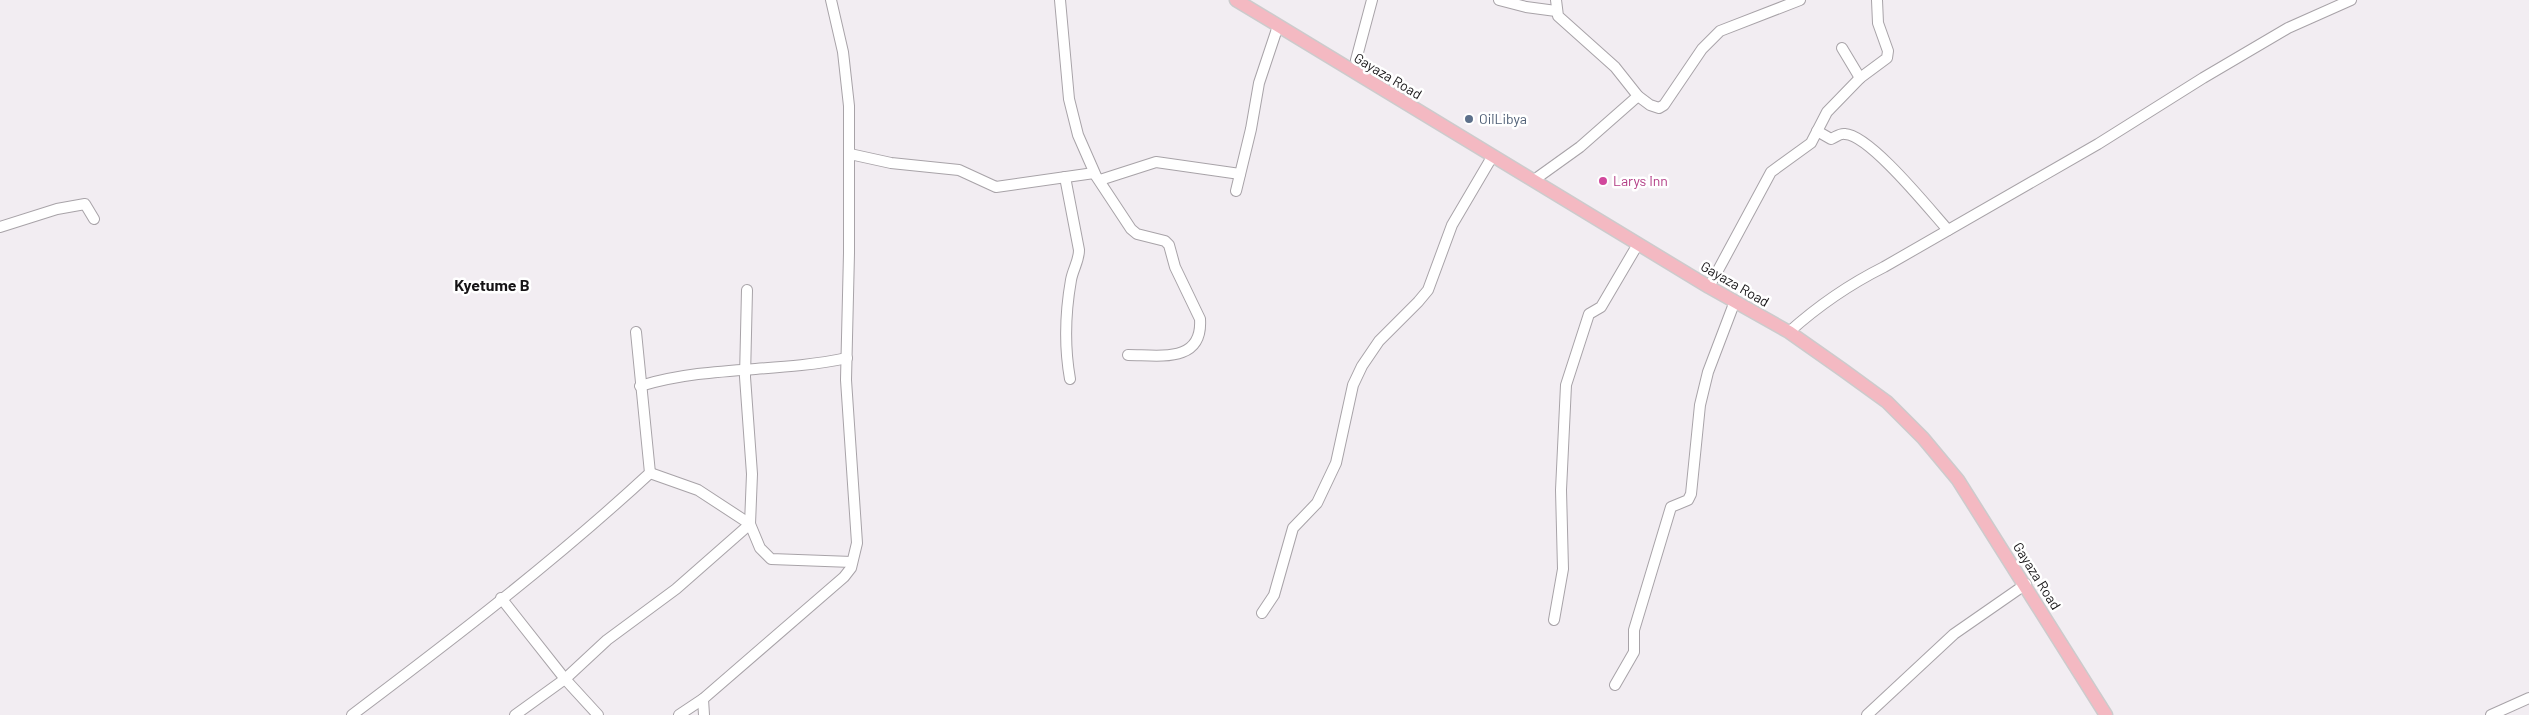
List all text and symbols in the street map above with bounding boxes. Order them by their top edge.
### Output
street label: Gayaza Road [1351,49,1425,102]
place label: OilLibya [1479,110,1527,127]
marker: OilLibya [1463,113,1475,125]
place label: Larys Inn [1613,172,1668,189]
marker: Larys Inn [1597,175,1609,187]
street label: Gayaza Road [1698,257,1772,310]
district label: Kyetume B [454,275,530,294]
street label: Gayaza Road [2010,539,2065,613]

